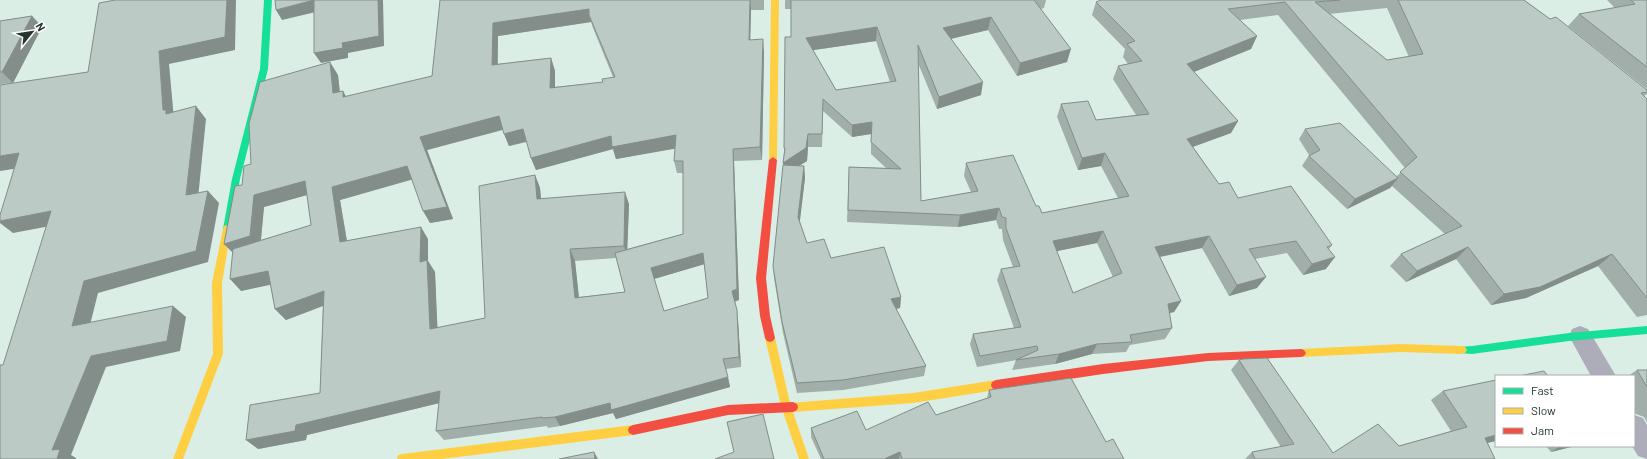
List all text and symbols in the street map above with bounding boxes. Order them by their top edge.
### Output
north arrow [12,12,52,52]
text: N [34,20,49,33]
legend [1495,375,1635,447]
text: Fast [1531,383,1554,397]
text: Slow [1531,403,1556,417]
text: Jam [1531,423,1554,437]

